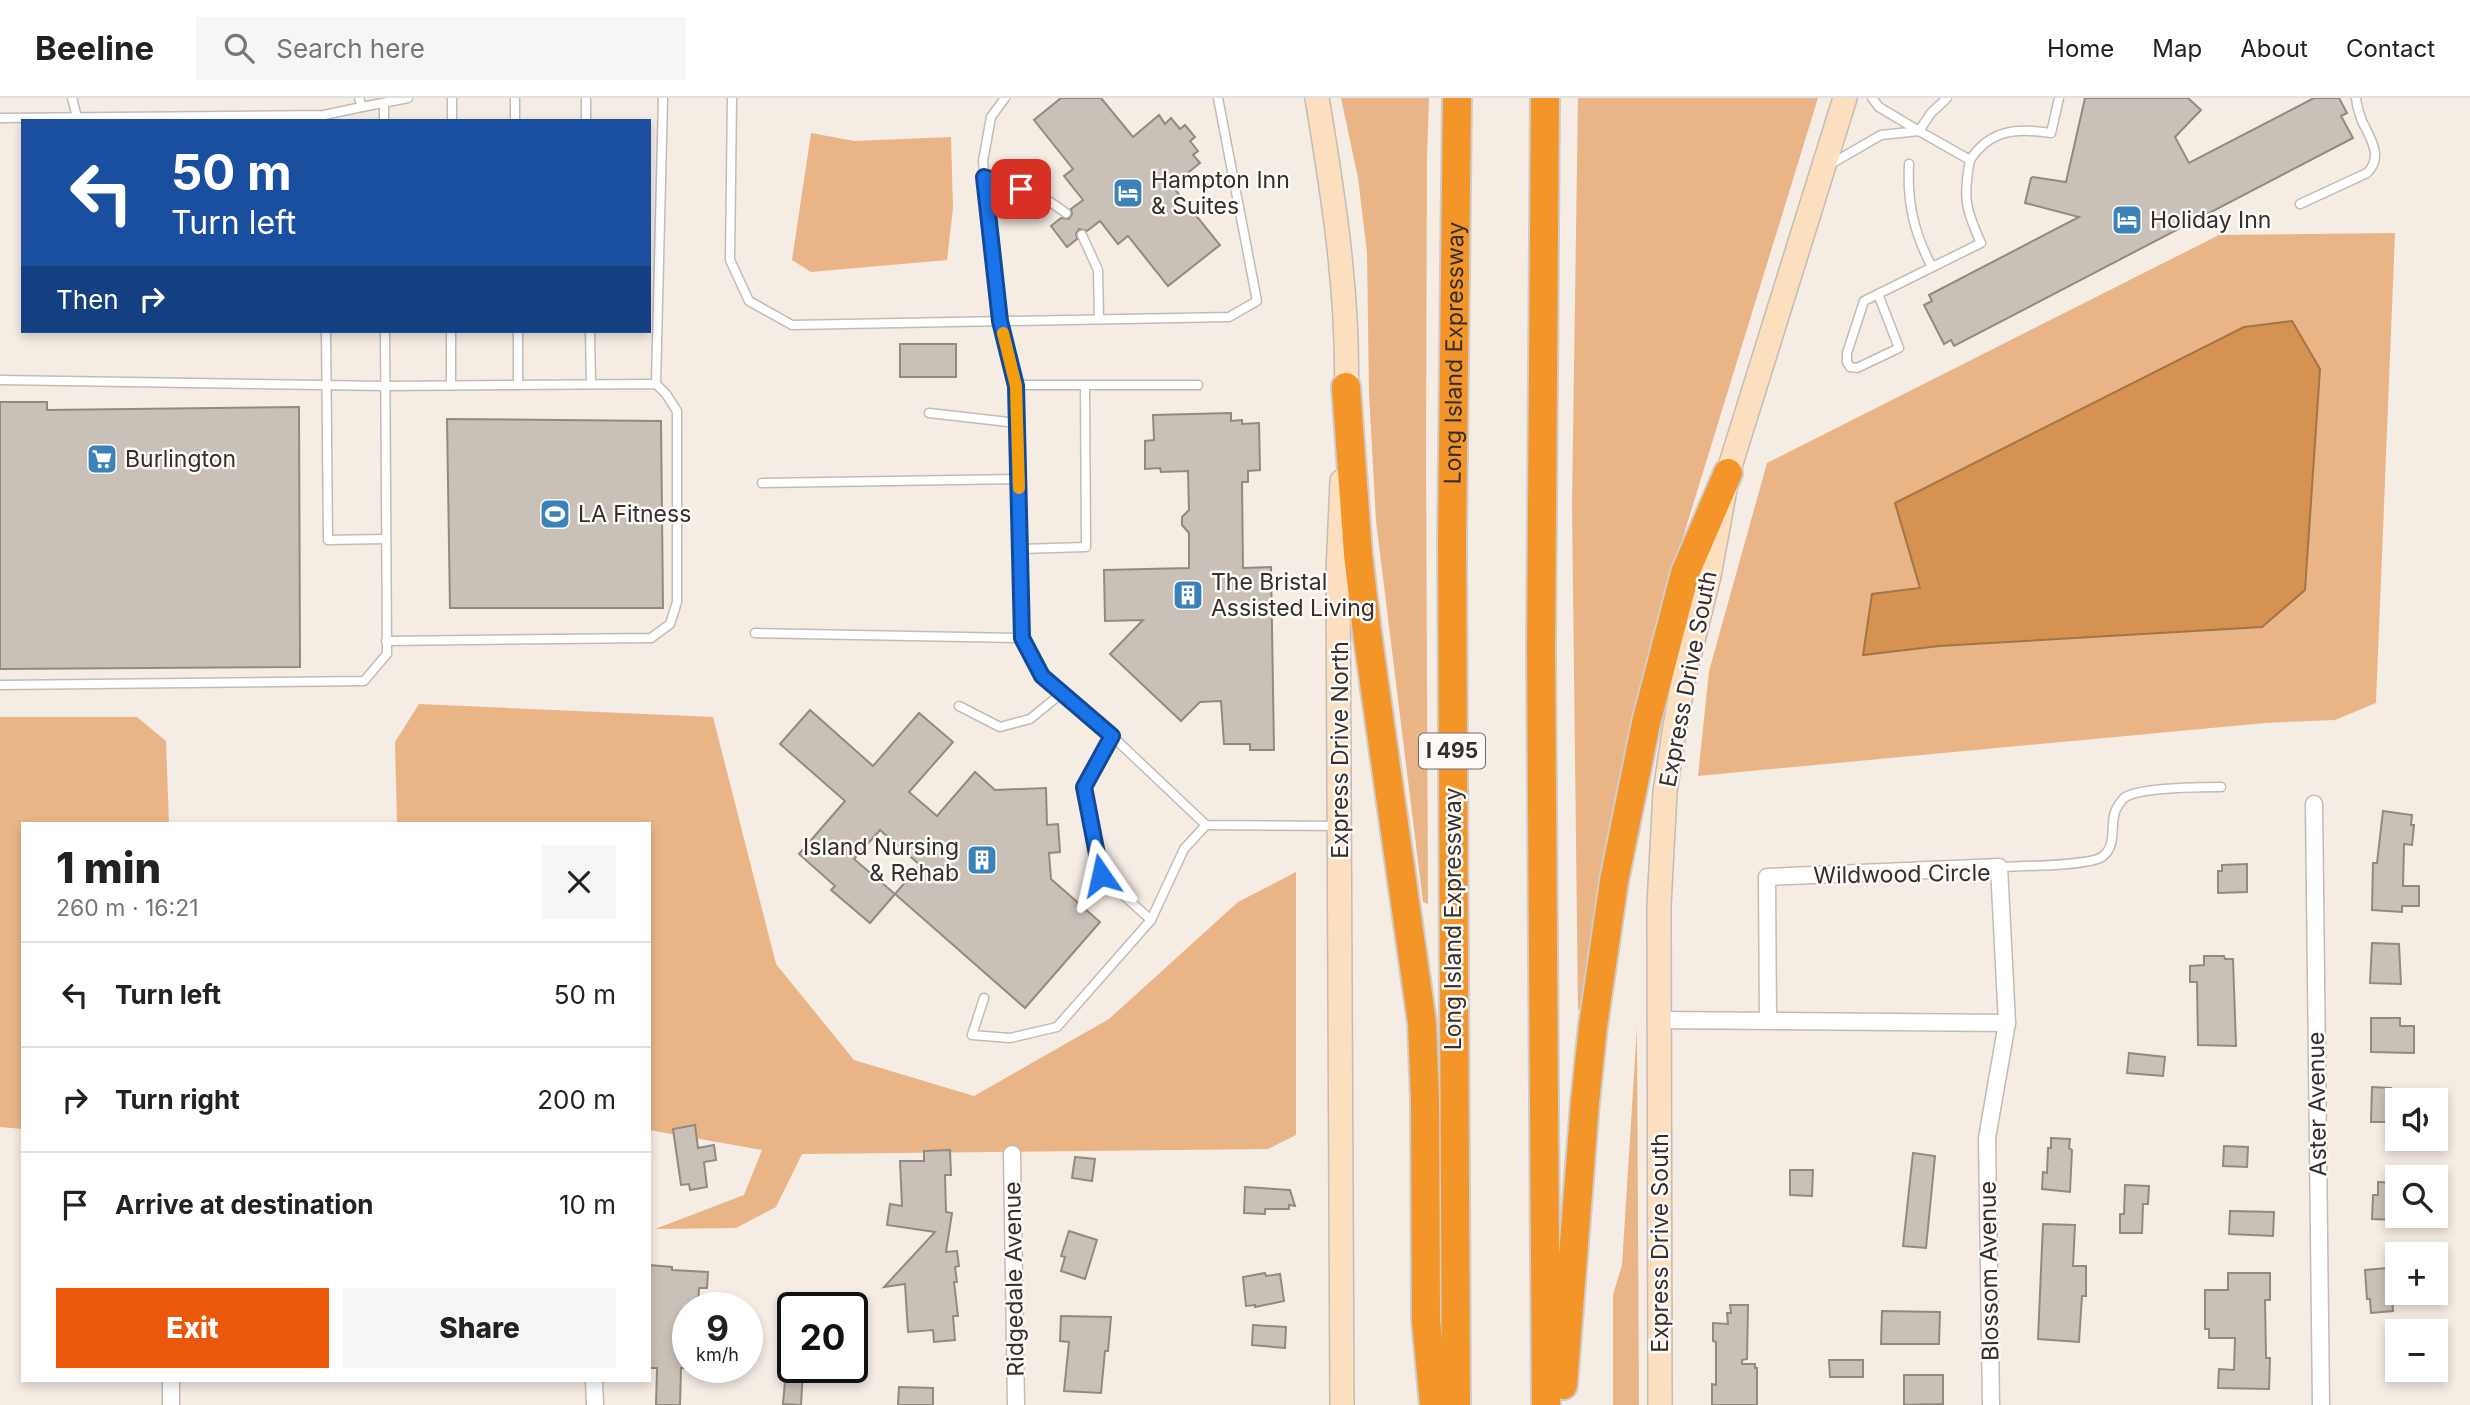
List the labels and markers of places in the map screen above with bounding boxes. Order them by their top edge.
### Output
pin [991,159,1051,219]
place label: Hampton Inn & Suites [1151,166,1290,220]
hotel icon: Hampton Inn & Suites [1111,176,1145,210]
hotel icon: Holiday Inn [2110,203,2144,237]
place label: Holiday Inn [2150,206,2271,234]
supermarket icon: Burlington [85,442,119,476]
place label: Burlington [125,445,236,473]
sports icon: LA Fitness [538,497,572,531]
place label: LA Fitness [578,500,691,528]
place label: The Bristal Assisted Living [1211,568,1375,622]
building icon: The Bristal Assisted Living [1171,578,1205,612]
place label: Island Nursing & Rehab [803,833,959,887]
building icon: Island Nursing & Rehab [965,843,999,877]

